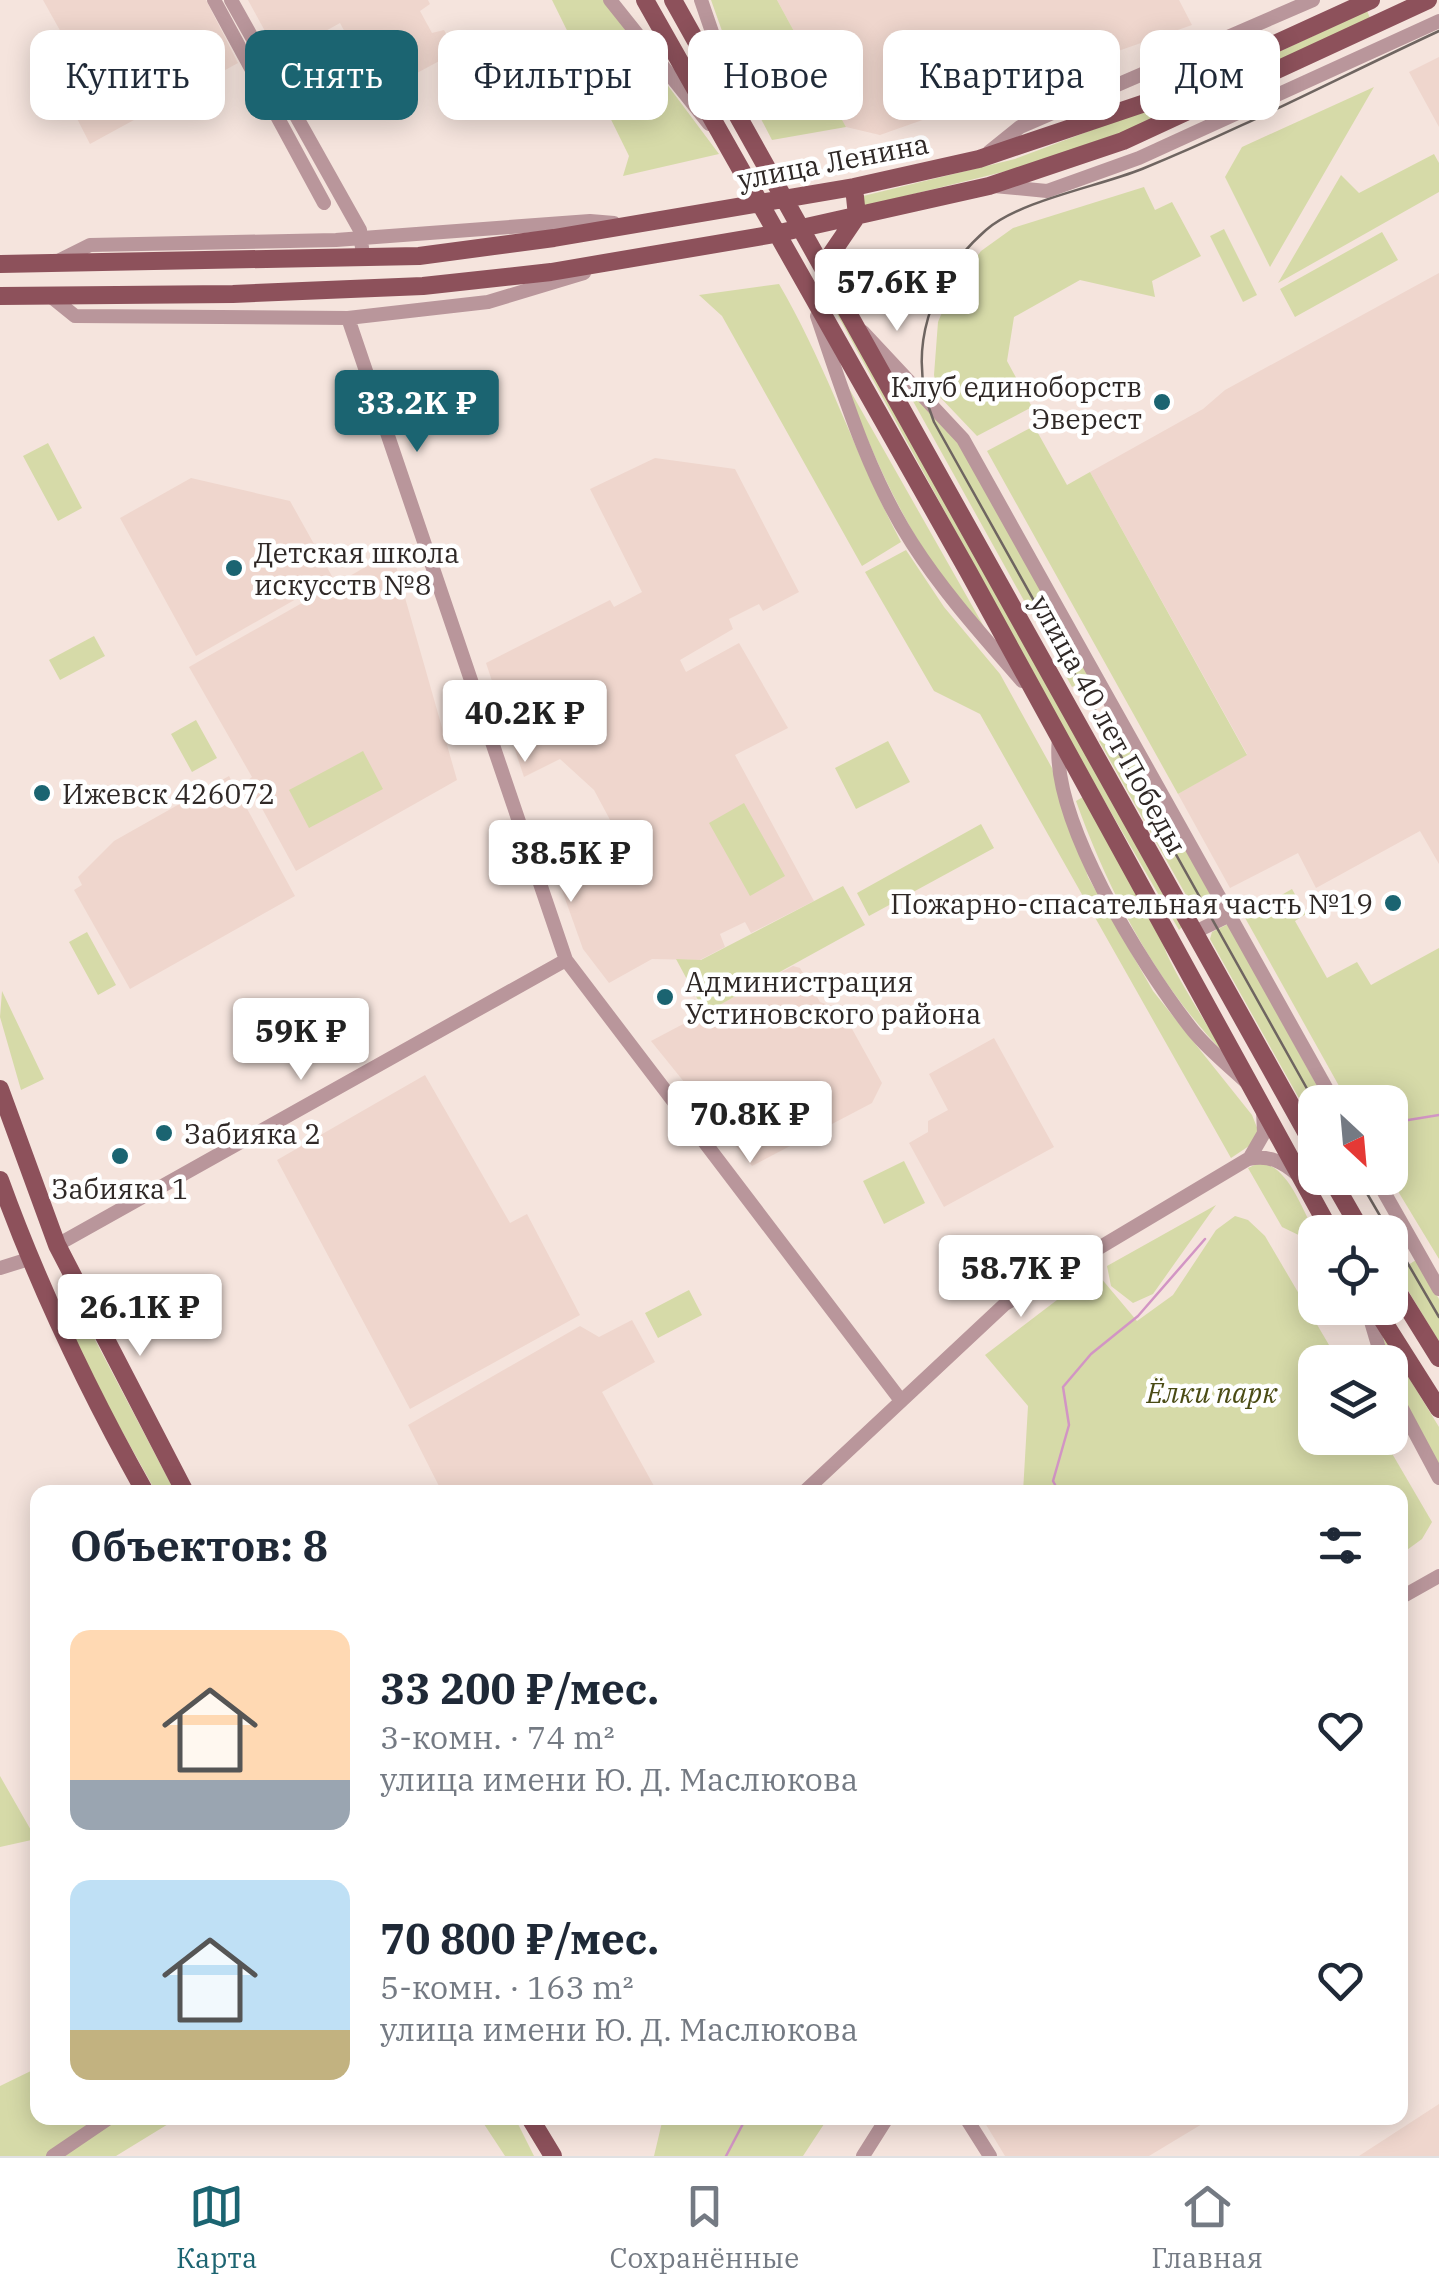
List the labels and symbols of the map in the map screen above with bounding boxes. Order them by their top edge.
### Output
street label: улица Ленина [734,124,932,198]
pin: 57.6K ₽ [805,249,989,334]
place label: Клуб единоборств Эверест [890,368,1142,437]
pin: 33.2K ₽ [325,370,509,455]
marker: Клуб единоборств Эверест [1151,391,1173,413]
place label: Детская школа искусств №8 [254,534,460,603]
marker: Детская школа искусств №8 [223,557,245,579]
street label: улица 40 лет Победы [1022,588,1196,860]
pin: 40.2K ₽ [433,680,617,765]
place label: Ижевск 426072 [62,775,275,812]
marker: Ижевск 426072 [31,782,53,804]
pin: 38.5K ₽ [479,820,663,905]
place label: Пожарно-спасательная часть №19 [890,885,1373,922]
marker: Пожарно-спасательная часть №19 [1382,892,1404,914]
place label: Администрация Устиновского района [685,963,981,1032]
marker: Администрация Устиновского района [654,986,676,1008]
pin: 59K ₽ [231,998,371,1083]
pin: 70.8K ₽ [658,1081,842,1166]
north arrow [1298,1085,1408,1195]
place label: Забияка 2 [184,1115,321,1152]
marker: Забияка 2 [153,1122,175,1144]
marker: Забияка 1 [109,1145,131,1167]
place label: Забияка 1 [52,1170,188,1207]
pin: 58.7K ₽ [929,1235,1113,1320]
pin: 26.1K ₽ [48,1274,232,1359]
park label: Ёлки парк [1145,1374,1278,1411]

